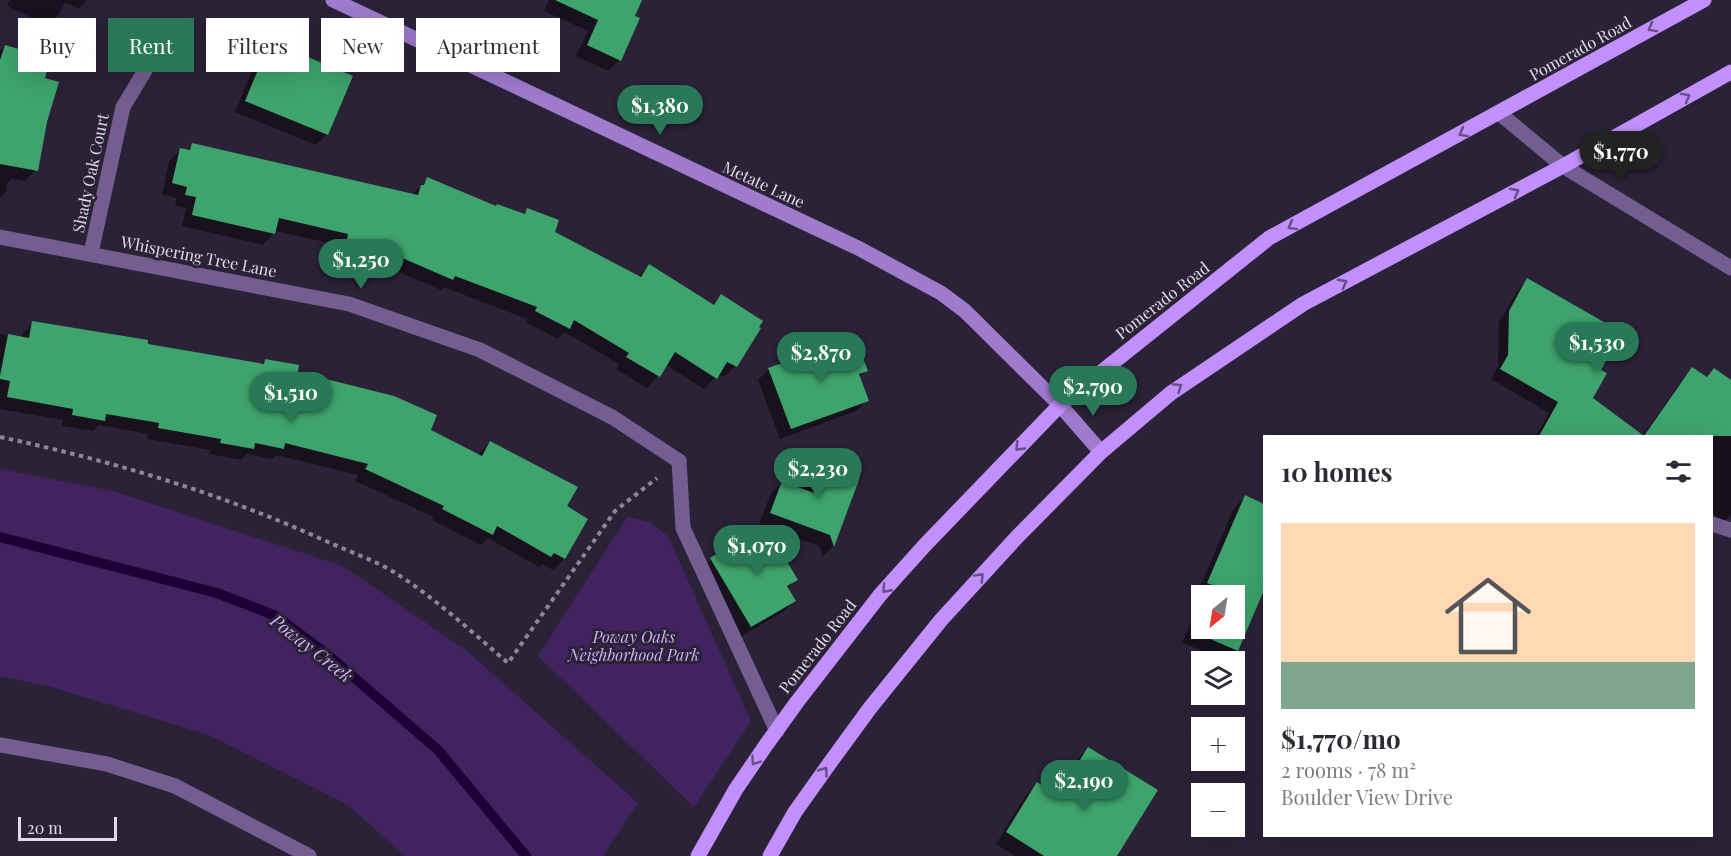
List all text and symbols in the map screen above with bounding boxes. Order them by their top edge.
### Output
street label: Pomerado Road [1525,11,1635,85]
chip: Buy [18,18,96,72]
chip: Rent [108,18,194,72]
chip: Filters [206,18,309,72]
chip: New [321,18,404,72]
chip: Apartment [416,18,560,72]
one-way arrow [1648,21,1659,32]
pin: $1,380 [611,85,709,136]
text: $1,380 [631,91,689,118]
one-way arrow [1680,93,1690,104]
street label: Shady Oak Court [67,111,113,234]
one-way arrow [1459,126,1470,137]
pin: $1,770 [1572,131,1670,182]
text: $1,770 [1593,137,1649,164]
street label: Metate Lane [720,156,808,212]
one-way arrow [1509,188,1519,199]
one-way arrow [1288,219,1298,230]
street label: Whispering Tree Lane [118,230,279,281]
pin: $1,250 [312,239,410,290]
text: $1,250 [332,245,390,272]
street label: Pomerado Road [1111,257,1213,343]
one-way arrow [1336,279,1347,290]
pin: $1,530 [1548,322,1646,373]
text: $1,530 [1569,328,1625,355]
pin: $2,870 [772,332,870,383]
text: $2,870 [791,338,851,365]
pin: $2,790 [1044,366,1142,417]
pin: $1,510 [242,372,340,423]
text: $2,790 [1063,372,1123,399]
text: $1,510 [264,378,318,405]
one-way arrow [1172,384,1183,395]
one-way arrow [1016,439,1027,450]
pin: $2,230 [769,448,867,499]
text: $2,230 [788,454,848,481]
text: 10 homes [1281,454,1393,489]
icon: filters [1662,455,1695,488]
pin: $1,070 [708,525,806,576]
text: $1,070 [727,531,787,558]
icon: home [1434,562,1542,670]
one-way arrow [973,573,984,583]
one-way arrow [882,582,893,593]
north arrow [1191,585,1245,639]
map controls [1191,585,1245,837]
street label: Pomerado Road [774,595,860,697]
water label: Poway Creek [265,608,358,688]
park label: Poway Oaks Neighborhood Park [566,626,700,665]
button: layers [1191,651,1245,705]
button: + [1191,717,1245,771]
text: $1,770/mo [1281,721,1401,756]
one-way arrow [751,754,762,765]
text: 2 rooms · 78 m² [1281,756,1416,783]
pin: $2,190 [1035,760,1133,811]
text: $2,190 [1055,766,1113,793]
one-way arrow [817,767,828,778]
button: − [1191,783,1245,837]
text: Boulder View Drive [1281,783,1453,810]
scale bar [18,814,117,842]
text: 20 m [27,817,62,838]

